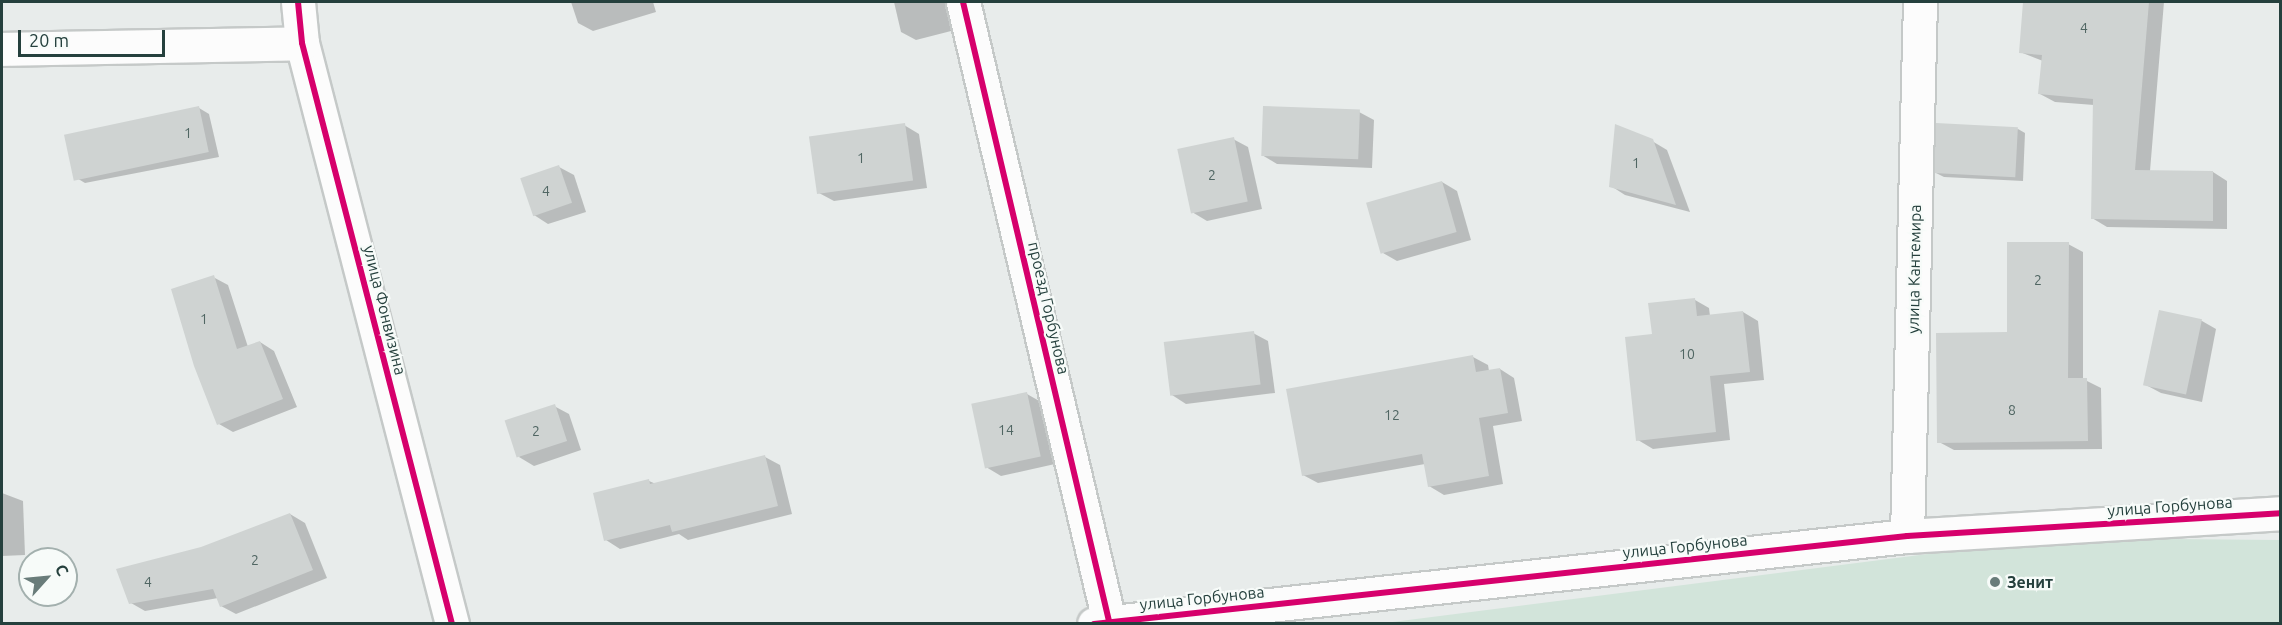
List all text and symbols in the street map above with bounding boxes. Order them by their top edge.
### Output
scale bar [21,18,168,56]
house number: 4 [2080,20,2088,36]
text: 20 m [29,30,69,50]
house number: 1 [184,125,192,141]
house number: 1 [857,150,865,166]
house number: 1 [1632,155,1640,171]
house number: 2 [1208,167,1216,183]
house number: 4 [542,183,550,199]
street label: улица Кантемира [1903,204,1925,334]
street label: проезд Горбунова [1024,240,1074,376]
street label: улица Фонвизина [360,243,410,377]
house number: 2 [2034,272,2042,288]
house number: 1 [200,311,208,327]
house number: 10 [1679,346,1695,362]
house number: 8 [2008,402,2016,418]
house number: 12 [1384,407,1400,423]
house number: 14 [998,422,1014,438]
house number: 2 [532,423,540,439]
street label: улица Горбунова [2107,492,2233,520]
street label: улица Горбунова [1622,530,1748,562]
north arrow [18,547,78,607]
house number: 2 [251,552,259,568]
text: С [52,561,73,578]
place label: Зенит [2007,572,2053,592]
house number: 4 [144,574,152,590]
marker: Зенит [1988,575,2002,589]
street label: улица Горбунова [1139,582,1265,614]

